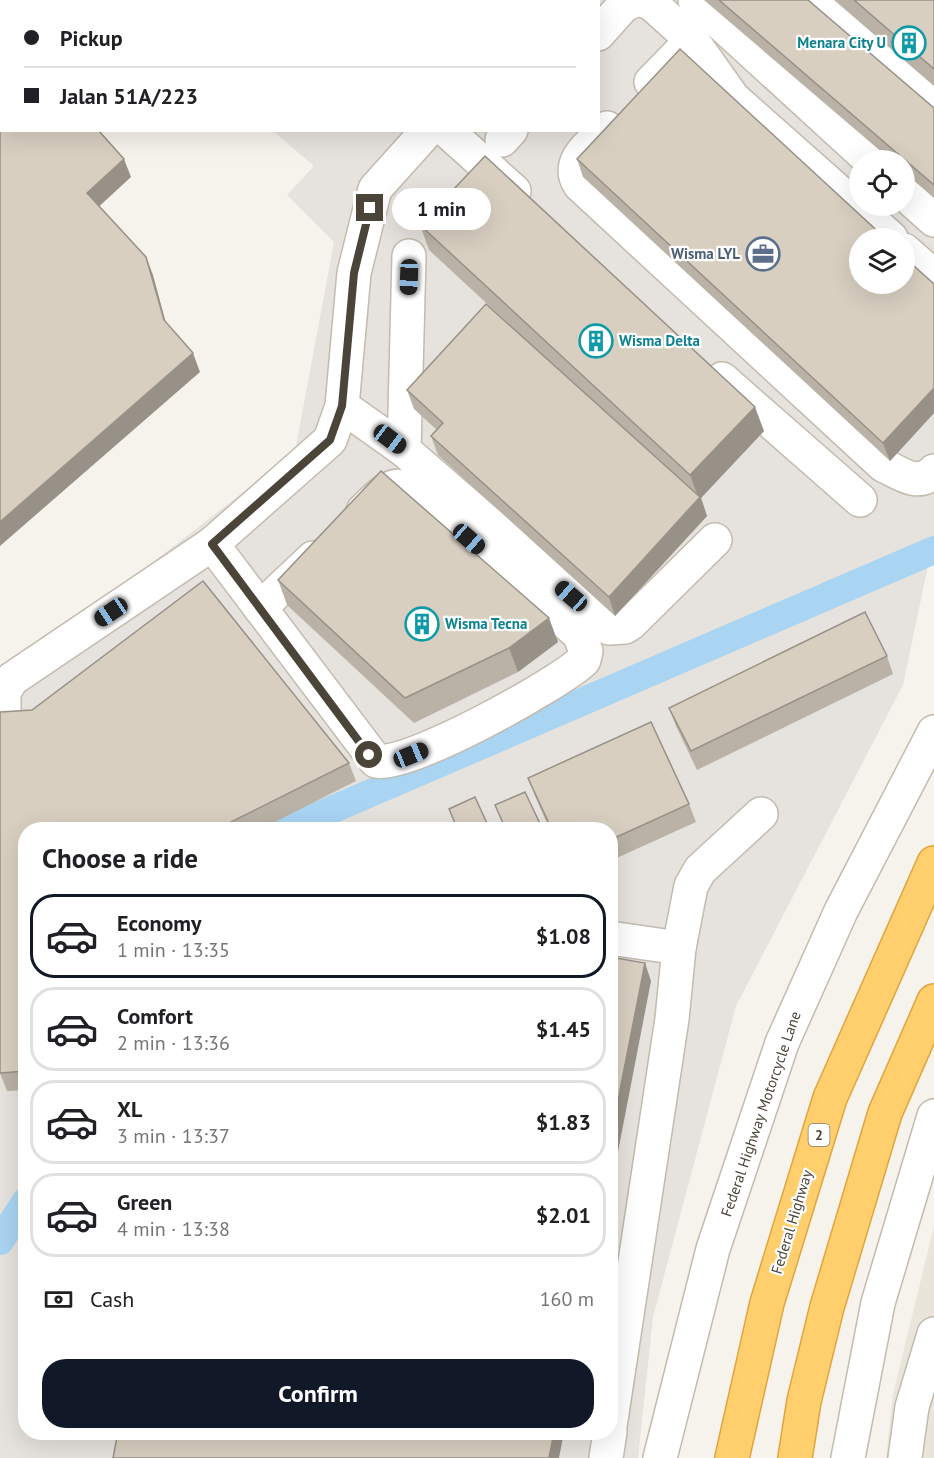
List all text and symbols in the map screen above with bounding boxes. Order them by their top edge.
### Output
text: Pickup [60,24,123,52]
building icon: Menara City U [891,25,927,61]
place label: Menara City U [797,33,886,52]
text: Jalan 51A/223 [60,82,198,110]
map controls [849,150,915,294]
button: locate [849,150,915,216]
callout: 1 min [391,187,490,229]
route end [356,194,383,221]
text: 1 min [417,196,466,222]
button: layers [849,228,915,294]
office icon: Wisma LYL [745,236,781,272]
place label: Wisma LYL [671,244,740,263]
car [399,259,419,295]
building icon: Wisma Delta [578,323,614,359]
place label: Wisma Delta [619,331,700,350]
car [370,421,410,457]
car [450,520,488,558]
car [552,577,590,615]
car [91,594,131,630]
building icon: Wisma Tecna [404,606,440,642]
place label: Wisma Tecna [445,614,527,633]
car [391,740,431,770]
route start [355,741,382,768]
text: Choose a ride [42,841,198,875]
icon: car [45,909,99,963]
text: Economy [117,909,201,937]
text: $1.08 [536,922,591,950]
text: 1 min · 13:35 [117,937,230,963]
icon: car [45,1002,99,1056]
text: Comfort [117,1002,193,1030]
street label: Federal Highway Motorcycle Lane [716,1009,805,1219]
text: $1.45 [536,1015,591,1043]
text: 2 min · 13:36 [117,1030,230,1056]
icon: car [45,1095,99,1149]
text: XL [117,1095,142,1123]
text: $1.83 [536,1108,591,1136]
text: 3 min · 13:37 [117,1123,230,1149]
road number: 2 [808,1124,830,1146]
street label: Federal Highway [767,1168,816,1276]
icon: car [45,1188,99,1242]
text: Green [117,1188,172,1216]
text: $2.01 [536,1201,591,1229]
text: 4 min · 13:38 [117,1216,230,1242]
icon: cash [42,1283,75,1316]
text: Cash [90,1285,134,1313]
text: 160 m [540,1286,594,1312]
button: Confirm [42,1359,594,1428]

